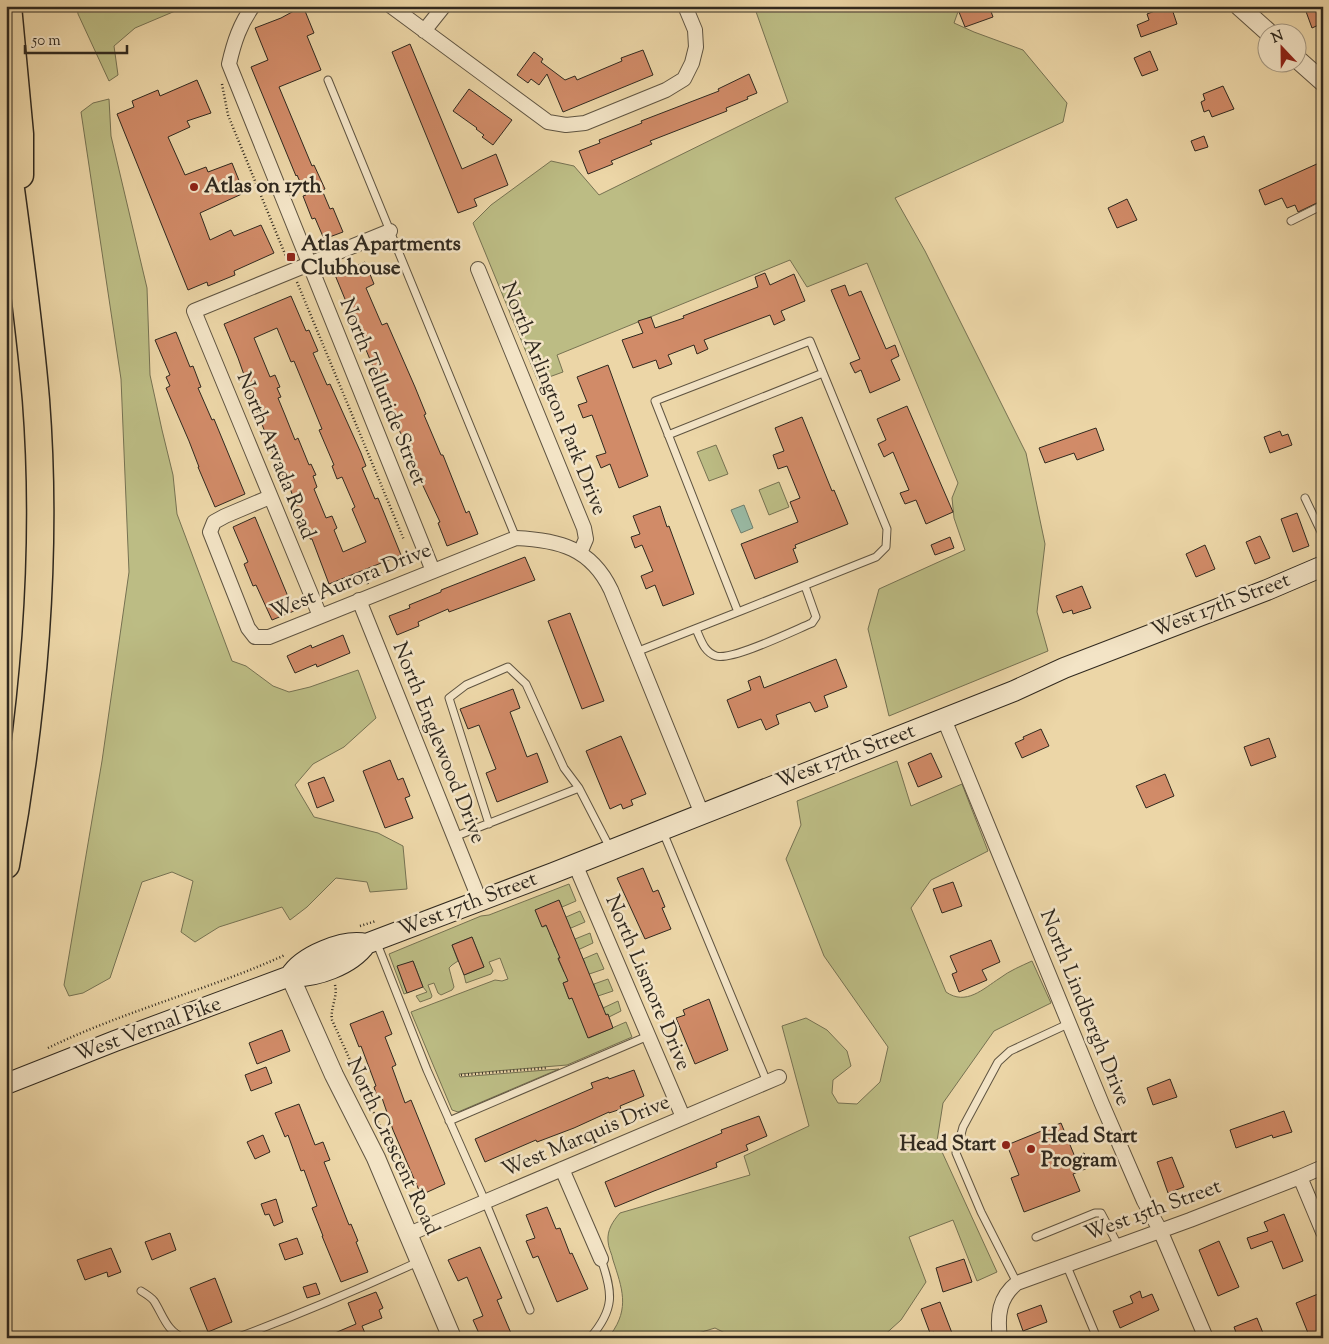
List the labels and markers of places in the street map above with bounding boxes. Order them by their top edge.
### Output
place label: Atlas on 17th [204,172,323,202]
marker: Atlas on 17th [188,181,200,193]
place label: Atlas Apartments Clubhouse [301,230,461,284]
marker: Atlas Apartments Clubhouse [285,251,297,263]
place label: Head Start Program [1041,1122,1138,1176]
place label: Head Start [900,1130,997,1160]
marker: Head Start [1000,1139,1012,1151]
marker: Head Start Program [1025,1143,1037,1155]

